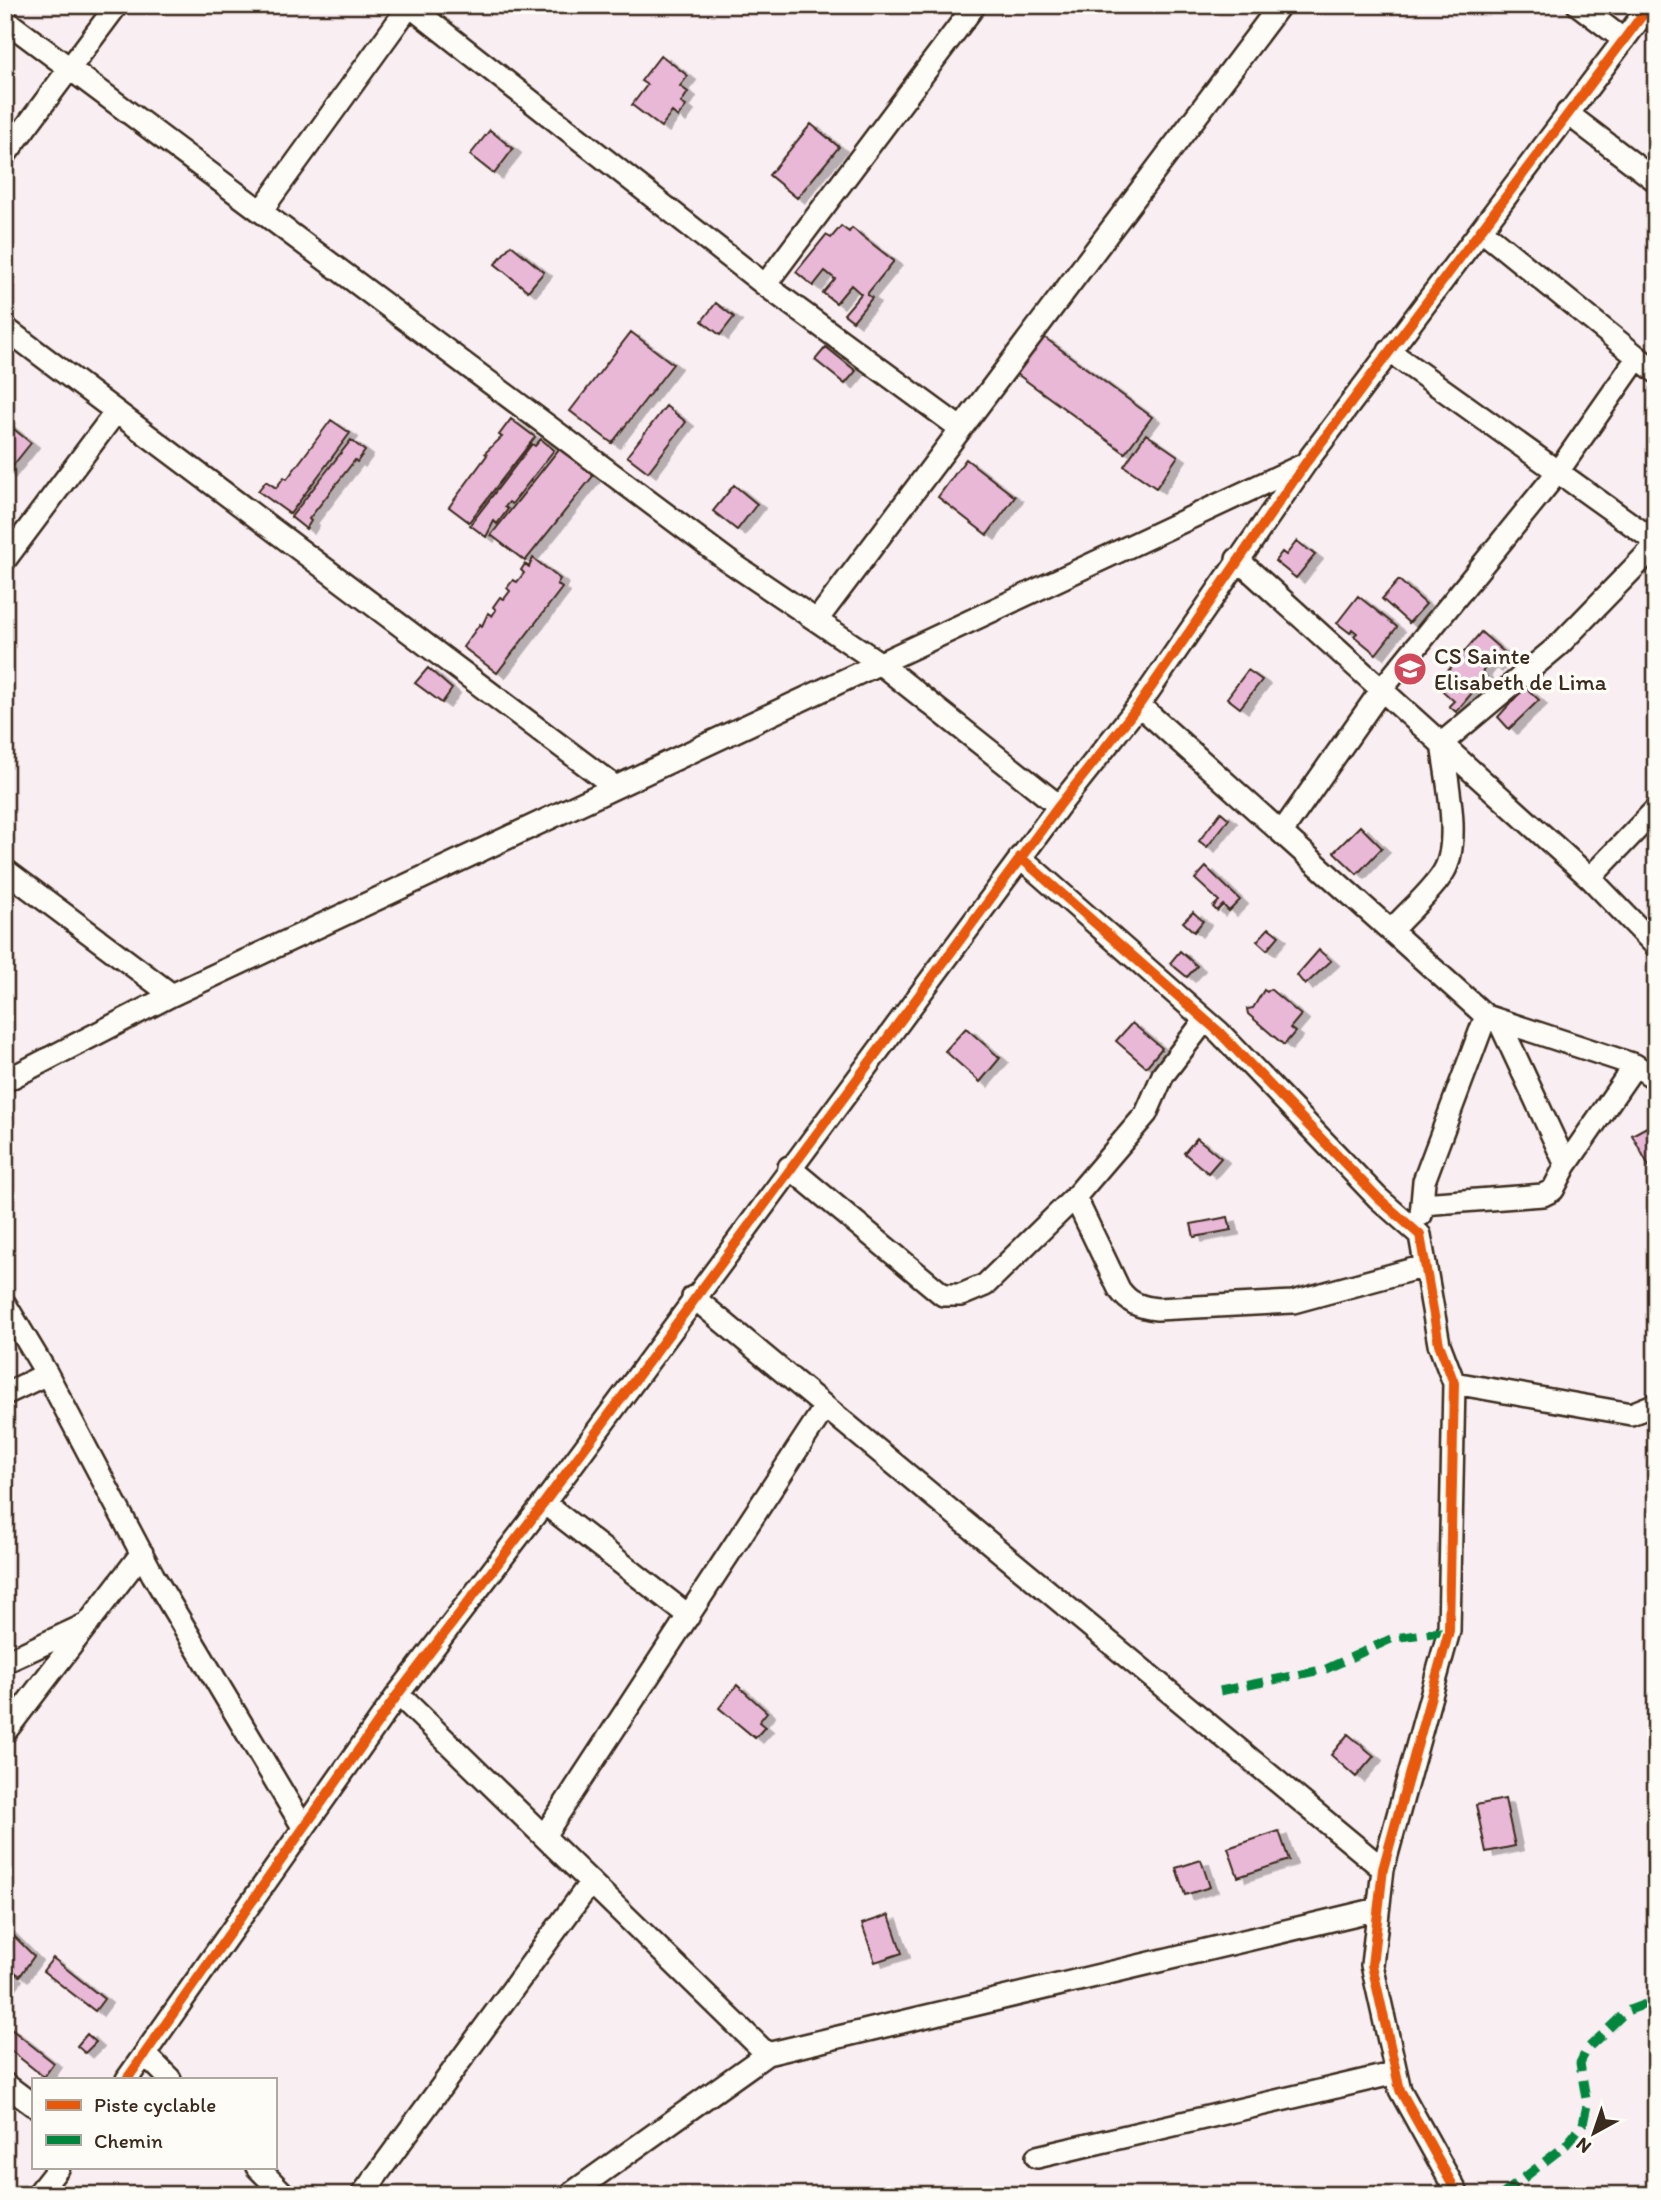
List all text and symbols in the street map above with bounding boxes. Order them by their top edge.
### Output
place label: CS Sainte Elisabeth de Lima [1434,642,1607,696]
school or university icon: CS Sainte Elisabeth de Lima [1391,650,1429,688]
legend [32,2078,276,2168]
text: Piste cyclable [94,2092,216,2117]
north arrow [1560,2098,1630,2168]
text: Chemin [94,2128,163,2153]
text: N [1571,2133,1596,2159]

